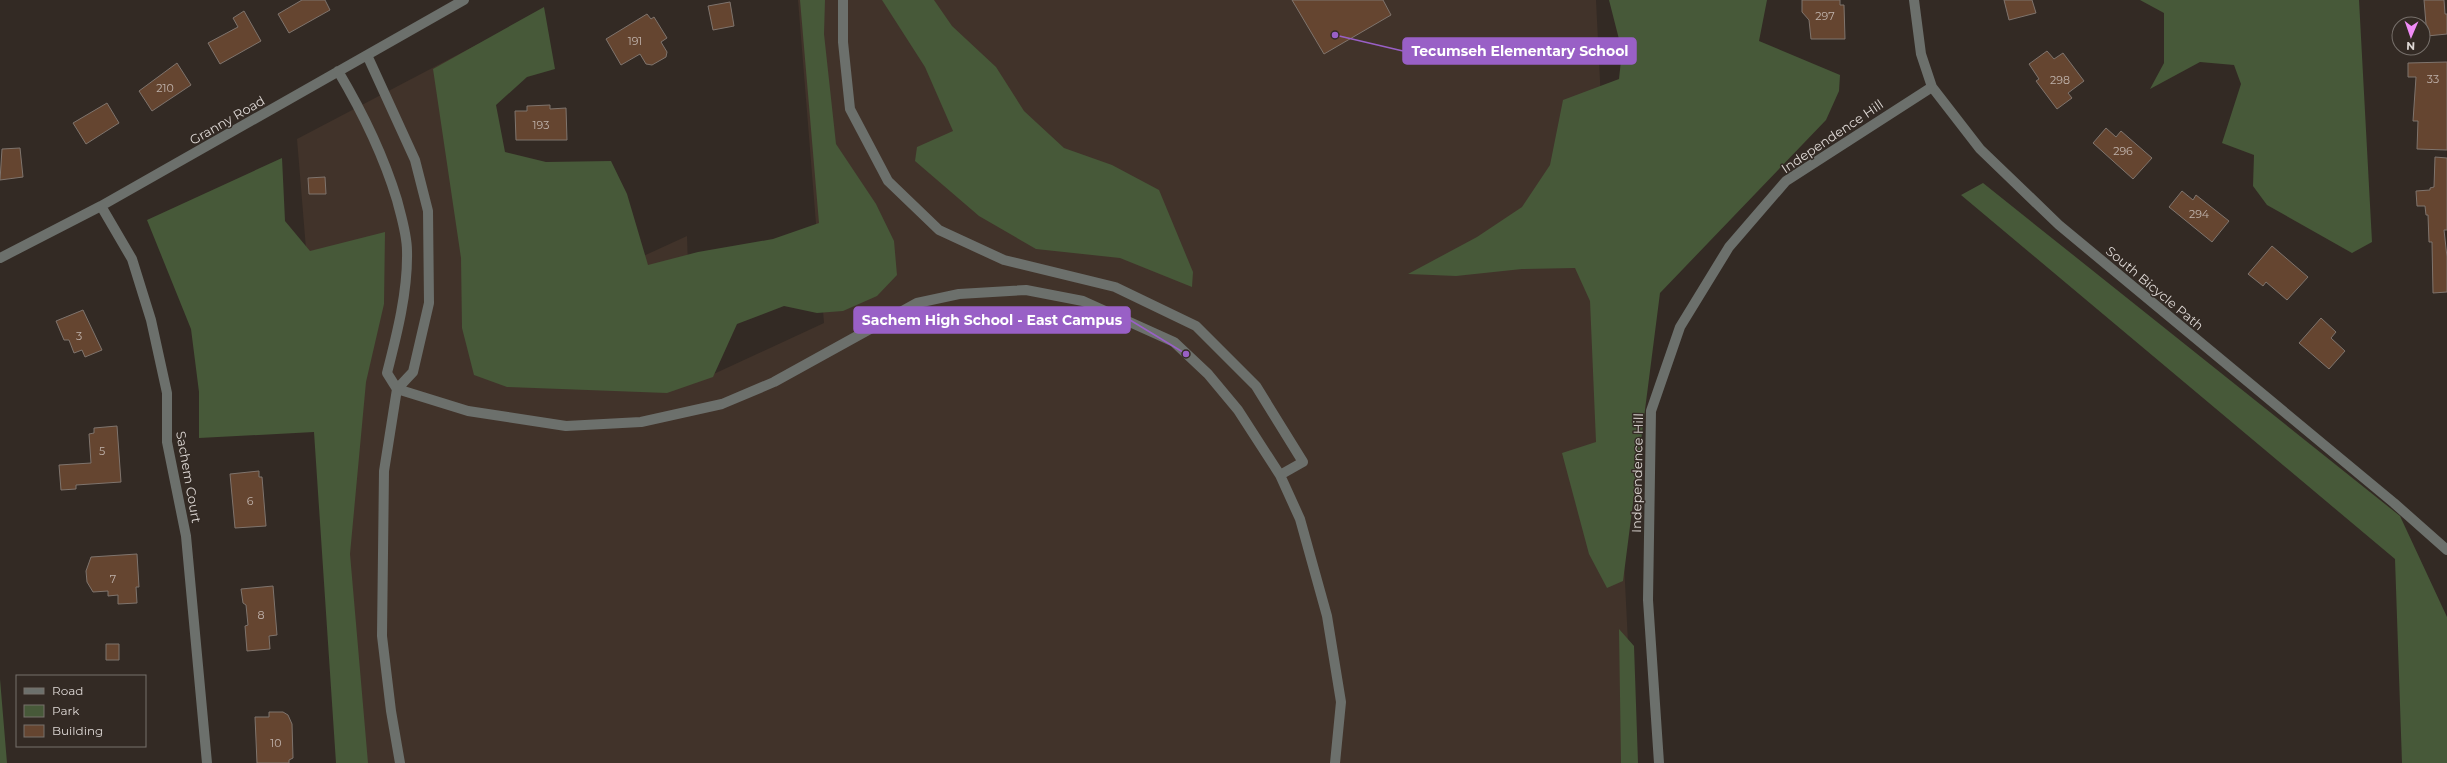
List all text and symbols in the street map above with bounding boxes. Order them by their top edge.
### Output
house number: 297 [1815,9,1835,23]
north arrow [2391,16,2431,56]
house number: 191 [628,34,642,48]
callout: Tecumseh Elementary School [1403,38,1636,64]
text: N [2406,39,2415,53]
text: Tecumseh Elementary School [1411,42,1629,60]
house number: 33 [2427,72,2439,86]
house number: 298 [2050,73,2070,87]
house number: 210 [156,81,174,95]
street label: Granny Road [187,92,267,148]
street label: Independence Hill [1778,96,1886,176]
house number: 193 [533,118,549,132]
house number: 296 [2113,144,2133,158]
house number: 294 [2189,207,2210,221]
street label: South Bicycle Path [2103,242,2207,334]
callout: Sachem High School - East Campus [854,307,1130,333]
text: Sachem High School - East Campus [862,311,1123,329]
house number: 3 [76,329,82,343]
street label: Independence Hill [1628,413,1646,533]
street label: Sachem Court [173,430,205,524]
house number: 5 [99,444,105,458]
house number: 6 [247,494,254,508]
house number: 7 [110,572,116,586]
house number: 8 [257,608,265,622]
legend [16,675,146,747]
text: Road [52,683,83,698]
text: Park [52,703,80,718]
text: Building [52,723,103,738]
house number: 10 [270,736,282,750]

